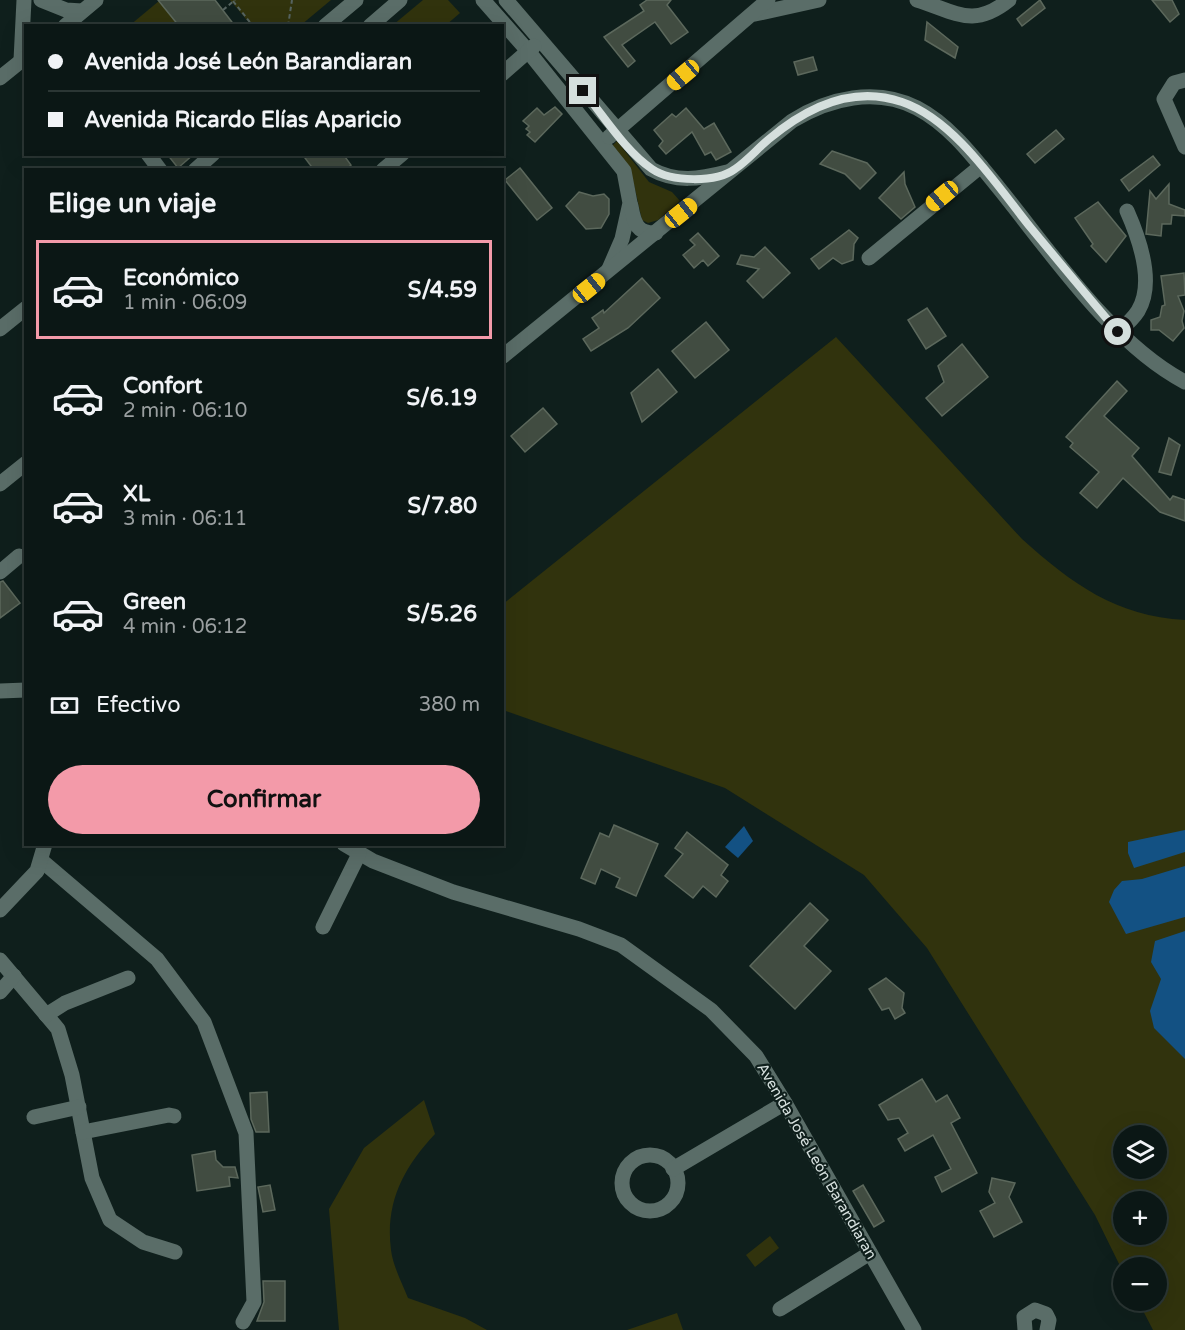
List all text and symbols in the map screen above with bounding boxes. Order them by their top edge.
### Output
text: Avenida José León Barandiaran [84,49,412,75]
car [663,57,703,93]
route end [569,77,596,104]
text: Avenida Ricardo Elías Aparicio [84,107,401,133]
car [922,178,962,214]
text: Elige un viaje [48,187,216,220]
car [661,195,701,231]
icon: car [51,263,105,317]
text: Económico [123,265,239,291]
car [569,270,609,306]
text: S/4.59 [408,277,477,303]
text: 1 min · 06:09 [123,291,247,315]
route start [1104,318,1131,345]
icon: car [51,371,105,425]
text: Confort [123,373,202,399]
text: S/6.19 [407,385,477,411]
text: 2 min · 06:10 [123,399,247,423]
icon: car [51,479,105,533]
text: XL [123,481,150,507]
text: S/7.80 [408,493,477,519]
text: 3 min · 06:11 [123,507,247,531]
icon: car [51,587,105,641]
text: Green [123,589,186,615]
text: S/5.26 [407,601,477,627]
text: 4 min · 06:12 [123,615,247,639]
icon: cash [48,689,81,722]
text: Efectivo [96,692,181,718]
text: 380 m [419,693,480,717]
button: Confirmar [48,765,480,834]
street label: Avenida José León Barandiaran [753,1060,881,1262]
map controls [1113,1125,1167,1311]
button: layers [1113,1125,1167,1179]
button: + [1113,1191,1167,1245]
button: − [1113,1257,1167,1311]

